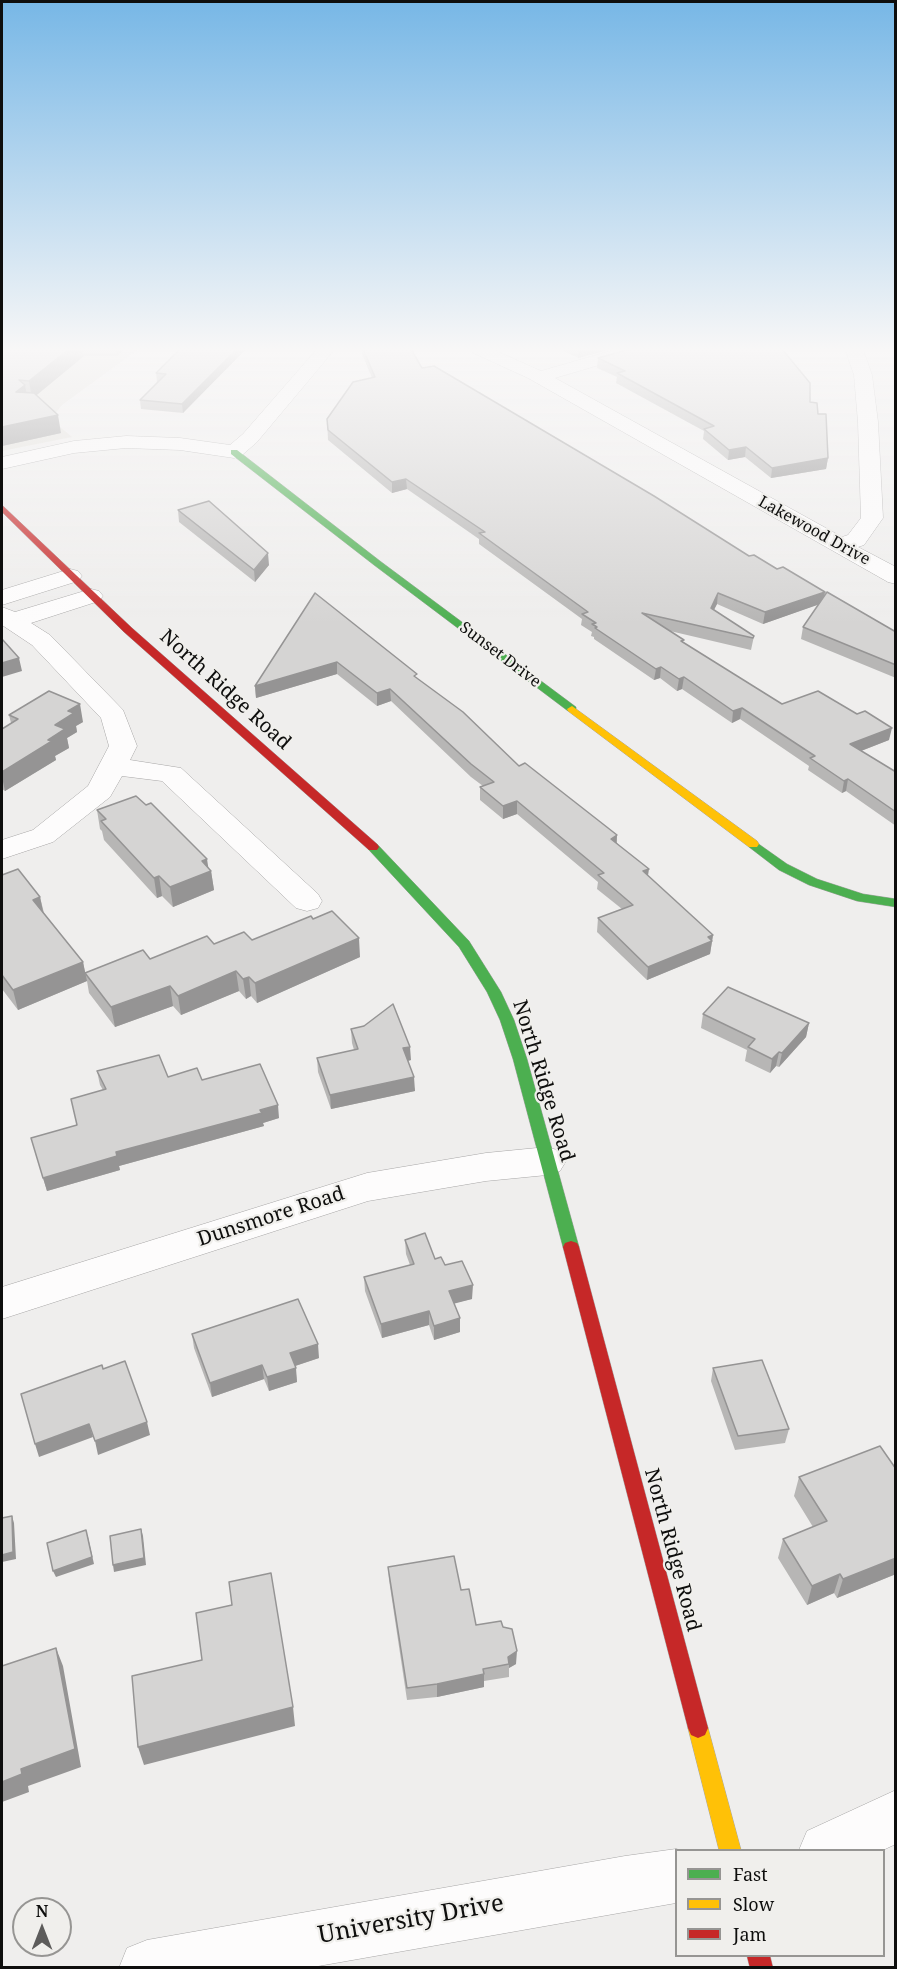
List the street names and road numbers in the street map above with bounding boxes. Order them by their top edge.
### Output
street label: Lakewood Drive [755,492,873,570]
street label: Sunset Drive [456,618,544,692]
street label: North Ridge Road [155,625,295,755]
street label: North Ridge Road [507,997,579,1165]
street label: Dunsmore Road [194,1182,348,1252]
street label: North Ridge Road [639,1466,705,1634]
street label: University Drive [316,1889,506,1951]

